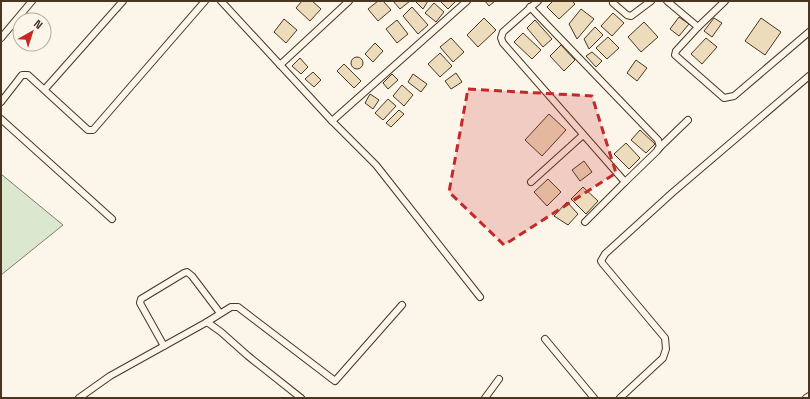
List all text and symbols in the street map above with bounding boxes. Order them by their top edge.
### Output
north arrow [12,12,52,52]
text: N [31,16,46,32]

